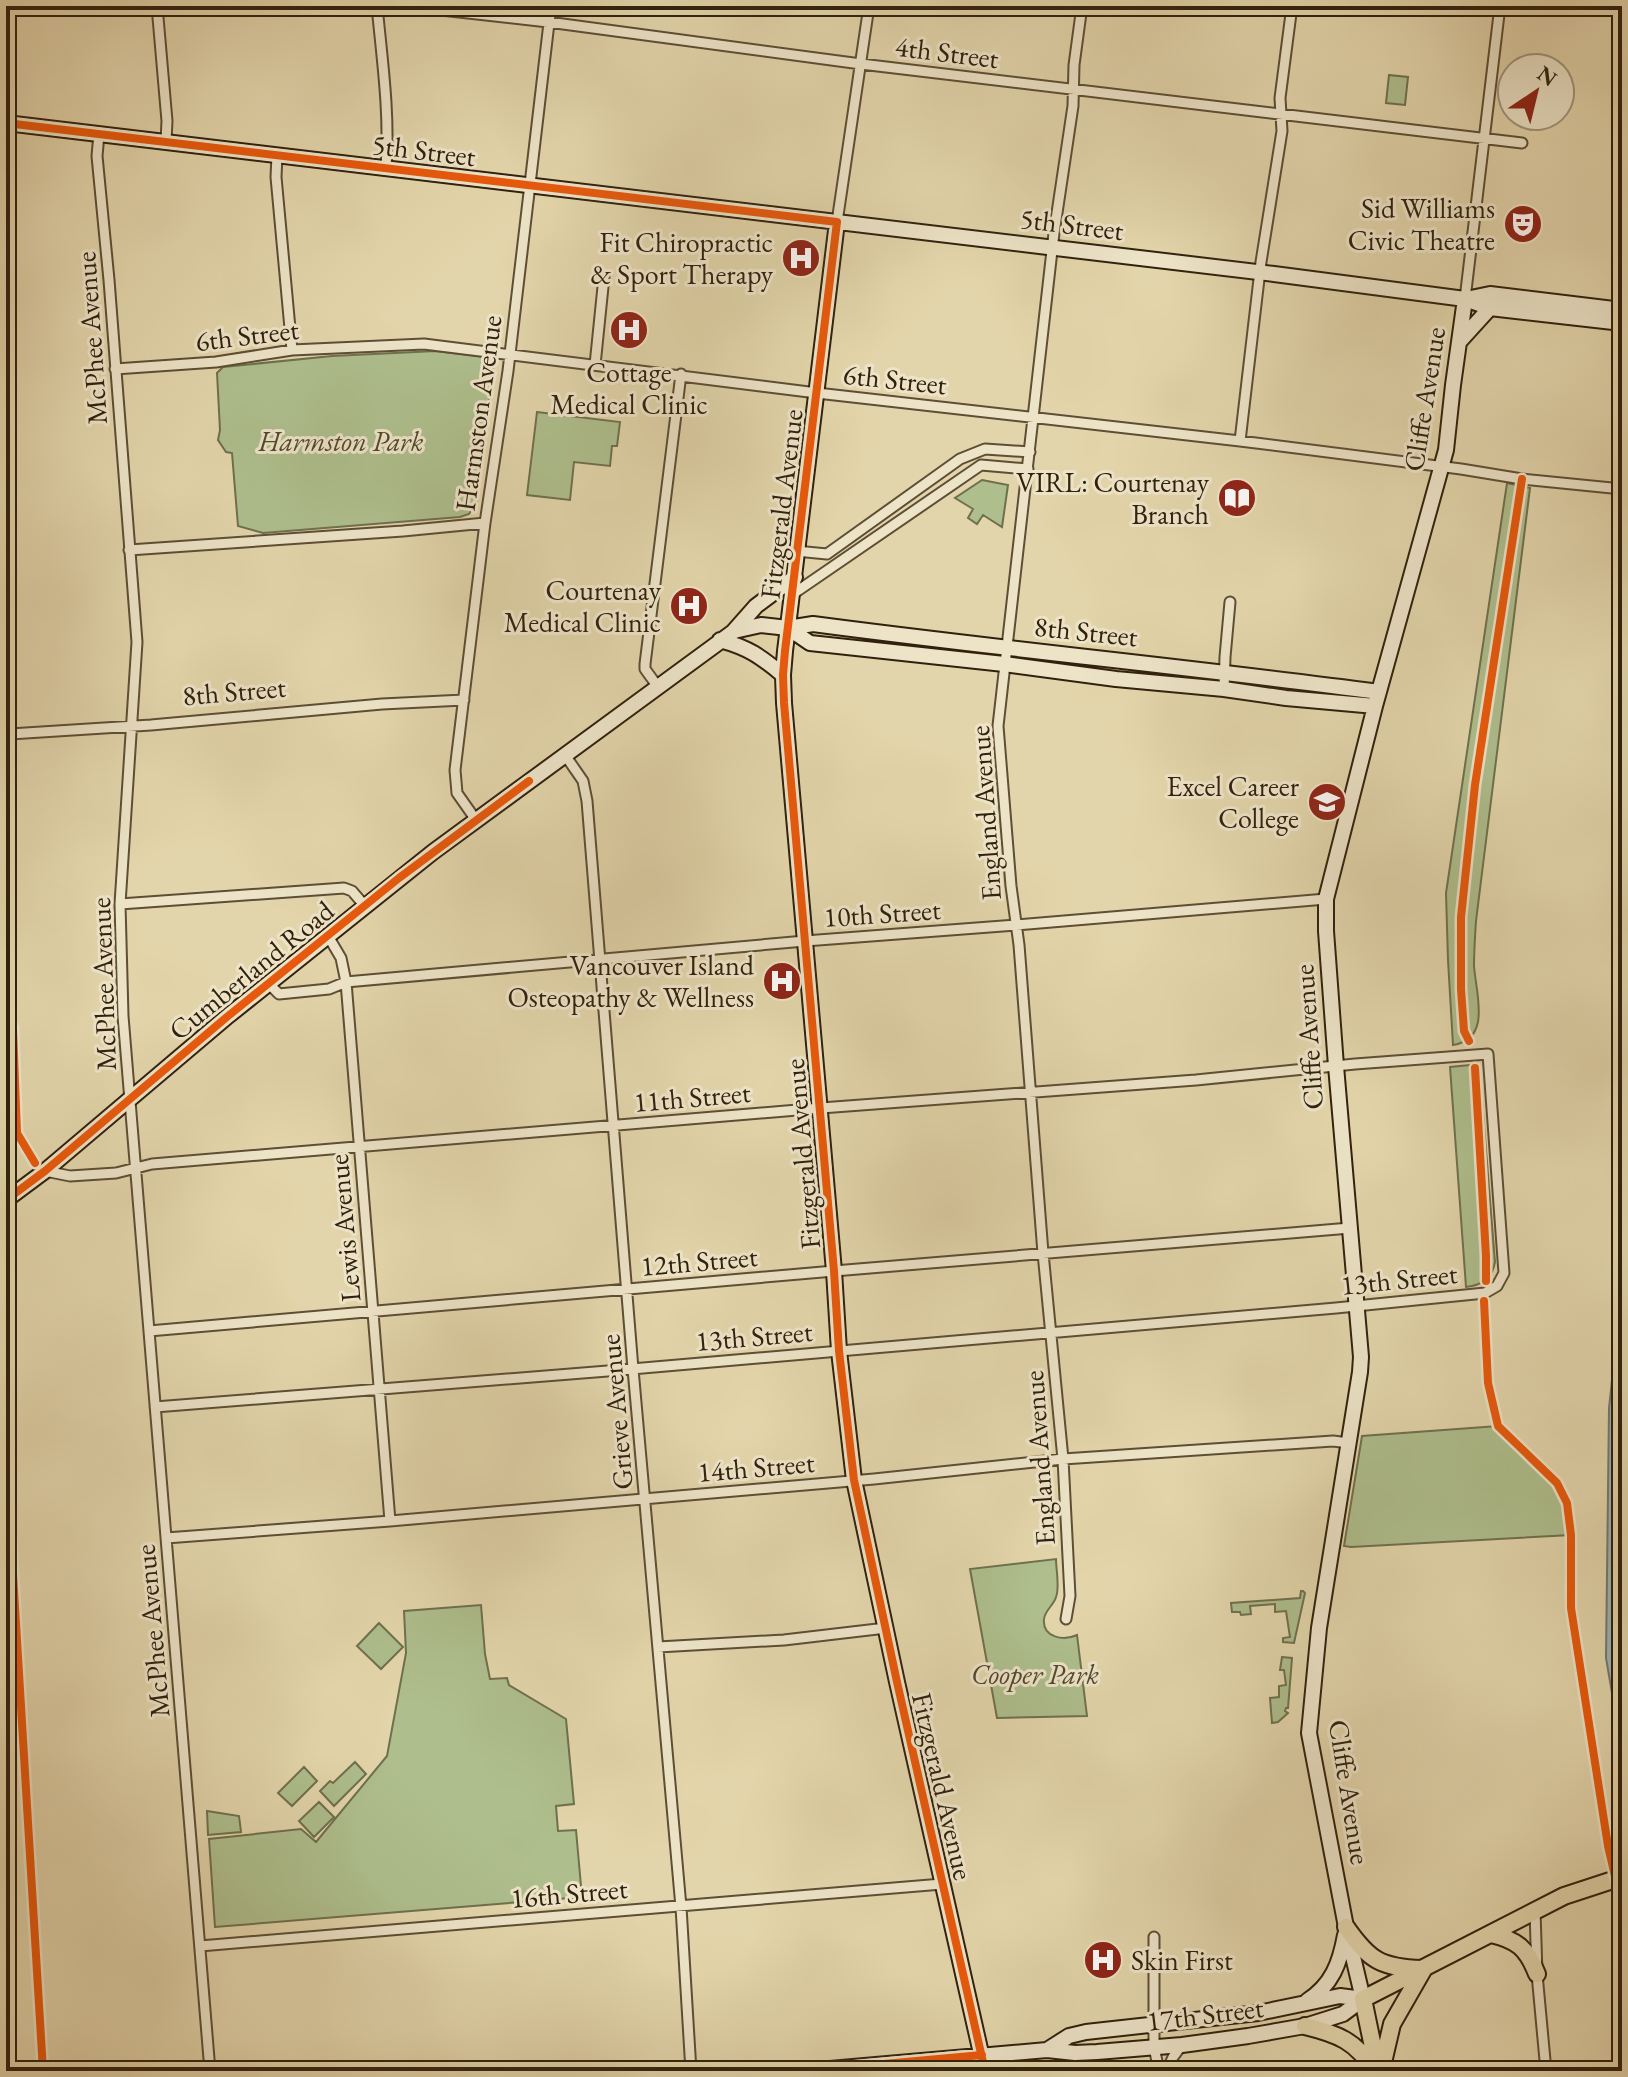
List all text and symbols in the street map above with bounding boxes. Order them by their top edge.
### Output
street label: 4th Street [893,28,1001,76]
north arrow [1496,52,1576,132]
text: N [1532,59,1563,93]
street label: 5th Street [370,126,478,174]
place label: Sid Williams Civic Theatre [1348,190,1495,258]
street label: 5th Street [1018,200,1126,248]
theatre icon: Sid Williams Civic Theatre [1502,203,1544,245]
place label: Fit Chiropractic & Sport Therapy [590,224,774,292]
hospital icon: Fit Chiropractic & Sport Therapy [780,237,822,279]
street label: McPhee Avenue [67,250,115,426]
hospital icon: Cottage Medical Clinic [608,309,650,351]
street label: 6th Street [193,311,301,359]
street label: Harmston Avenue [446,313,510,513]
street label: Cliffe Avenue [1395,324,1453,474]
place label: Cottage Medical Clinic [550,354,708,422]
street label: 6th Street [842,356,949,402]
street label: Fitzgerald Avenue [751,407,811,601]
park label: Harmston Park [258,423,424,459]
place label: VIRL: Courtenay Branch [1016,464,1210,532]
library icon: VIRL: Courtenay Branch [1216,477,1258,519]
place label: Courtenay Medical Clinic [504,572,662,640]
hospital icon: Courtenay Medical Clinic [668,585,710,627]
street label: 8th Street [1033,608,1140,654]
street label: 8th Street [181,669,287,713]
street label: England Avenue [961,724,1009,902]
place label: Excel Career College [1166,768,1300,836]
school or university icon: Excel Career College [1306,781,1348,823]
street label: 10th Street [822,891,942,935]
street label: Cumberland Road [161,892,342,1048]
street label: McPhee Avenue [82,897,124,1071]
place label: Vancouver Island Osteopathy & Wellness [507,947,755,1015]
hospital icon: Vancouver Island Osteopathy & Wellness [761,960,803,1002]
street label: Cliffe Avenue [1285,963,1331,1111]
street label: Fitzgerald Avenue [776,1057,828,1251]
street label: 11th Street [632,1074,752,1120]
street label: Lewis Avenue [320,1152,368,1303]
street label: 12th Street [639,1238,759,1284]
street label: 13th Street [1339,1255,1459,1303]
street label: 13th Street [694,1313,814,1359]
street label: Grieve Avenue [591,1333,641,1491]
street label: England Avenue [1015,1369,1063,1547]
street label: 14th Street [696,1444,816,1490]
street label: McPhee Avenue [127,1543,177,1719]
park label: Cooper Park [971,1656,1099,1692]
street label: Fitzgerald Avenue [904,1689,982,1883]
street label: Cliffe Avenue [1321,1717,1379,1867]
street label: 16th Street [509,1870,629,1916]
hospital icon: Skin First [1082,1939,1124,1981]
place label: Skin First [1131,1942,1233,1978]
street label: 17th Street [1145,1989,1266,2039]

